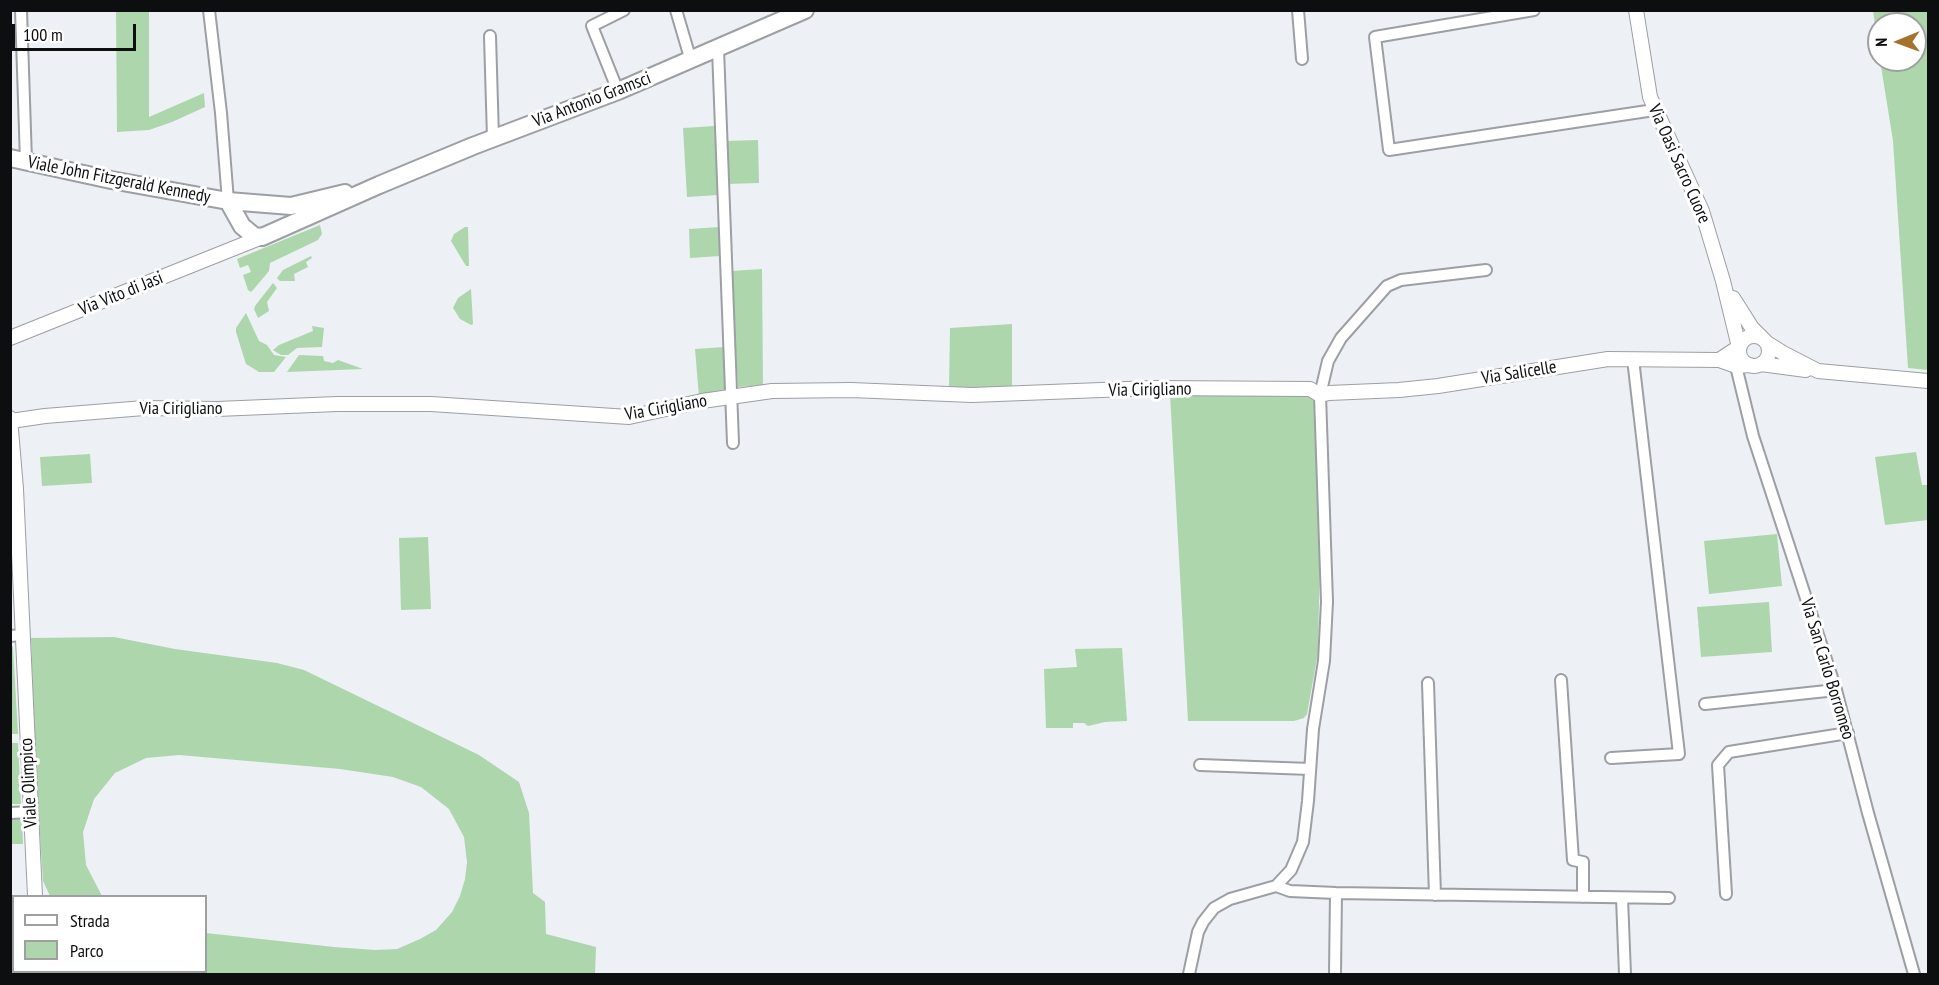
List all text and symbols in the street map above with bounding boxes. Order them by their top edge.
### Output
scale bar [15,12,140,50]
north arrow [1867,12,1927,72]
text: 100 m [23,23,63,46]
text: N [1871,38,1891,47]
street label: Via Antonio Gramsci [530,68,654,132]
street label: Via Oasi Sacro Cuore [1643,101,1715,227]
street label: Viale John Fitzgerald Kennedy [26,152,212,208]
street label: Via Vito di Jasi [76,267,166,321]
street label: Via Salicelle [1480,356,1558,390]
street label: Via Cirigliano [1108,378,1192,402]
street label: Via Cirigliano [623,390,709,426]
street label: Via Cirigliano [140,398,222,420]
street label: Via San Carlo Borromeo [1795,596,1859,742]
street label: Viale Olimpico [16,737,42,829]
legend [12,895,207,973]
text: Strada [70,909,110,932]
text: Parco [70,939,104,962]

